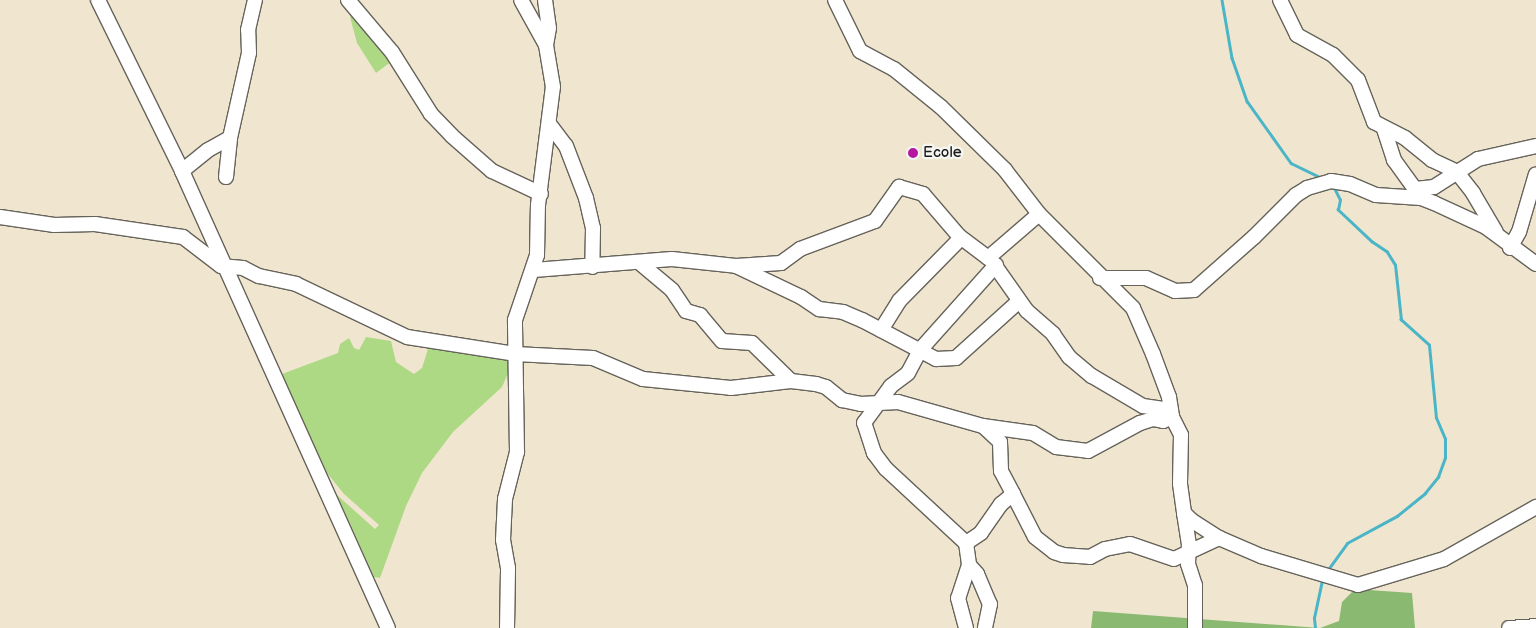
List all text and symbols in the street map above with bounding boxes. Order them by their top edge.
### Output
place label: Ecole [923,144,962,162]
marker: Ecole [907,147,919,159]

